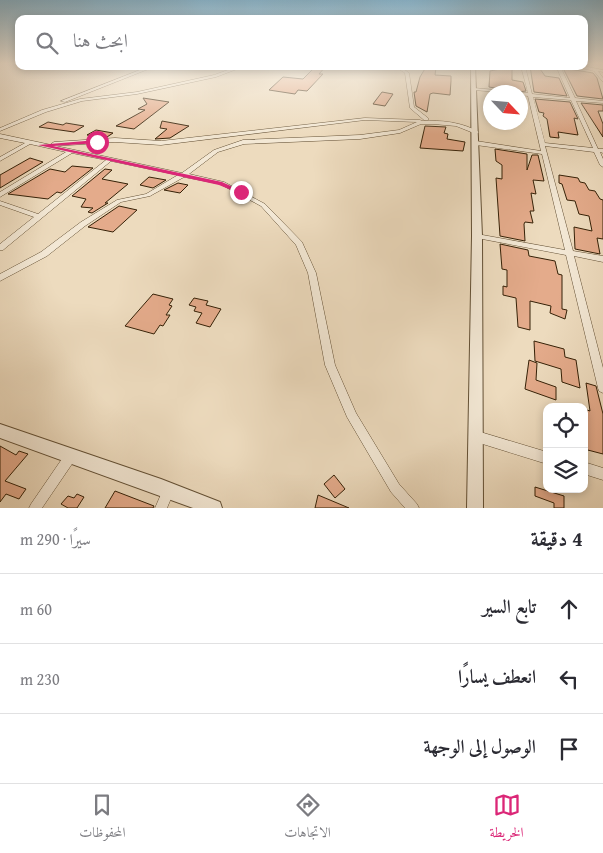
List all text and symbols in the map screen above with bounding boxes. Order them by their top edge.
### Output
search box [15,15,588,70]
text: ابحث هنا [73,26,128,54]
icon: search [33,29,61,57]
north arrow [483,85,528,130]
route start [86,131,109,154]
route end [230,181,253,204]
map controls [543,403,588,493]
button: locate [543,403,588,448]
button: layers [543,448,588,493]
text: 4 دقيقة [531,523,583,554]
text: سيرًا · 290 m [20,527,91,551]
text: تابع السير [482,592,536,620]
icon: ahead [555,595,583,623]
text: 60 m [20,597,52,621]
text: انعطف يسارًا [458,662,536,690]
icon: left [555,665,583,693]
text: 230 m [20,667,60,691]
text: الوصول إلى الوجهة [424,732,536,760]
icon: arrive [555,735,583,763]
tab: المحفوظات [79,791,126,846]
tab: الاتجاهات [284,791,331,846]
tab: الخريطة [490,791,524,846]

